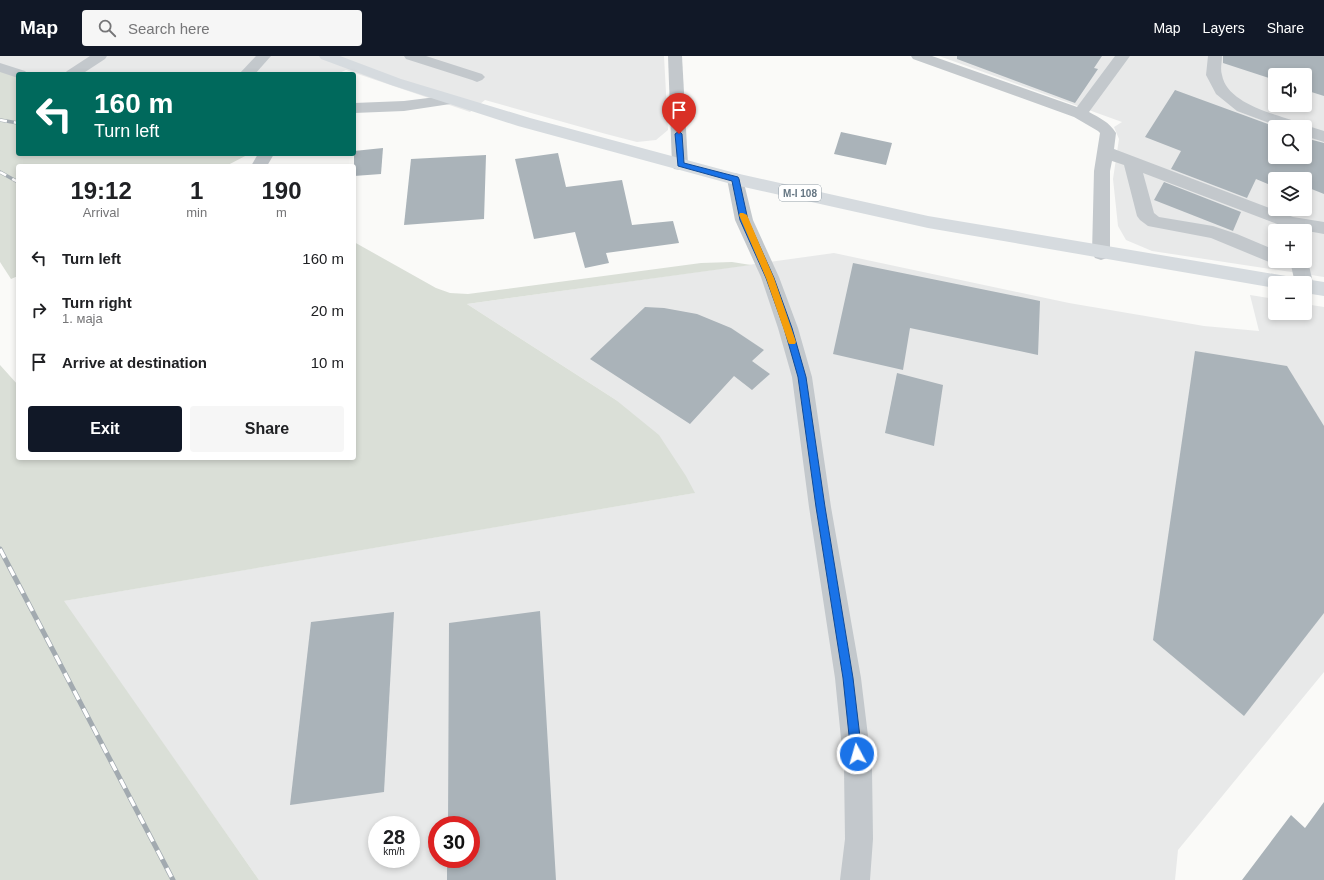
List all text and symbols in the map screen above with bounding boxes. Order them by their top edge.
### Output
search box [82,10,362,46]
text: Map [20,17,58,38]
icon: search [96,17,118,39]
text: Search here [128,20,210,37]
text: Map [1153,20,1181,36]
text: Layers [1203,20,1245,36]
text: Share [1267,20,1304,36]
map controls [1268,68,1312,320]
button: sound [1268,68,1312,112]
icon: left [28,88,80,140]
text: 160 m [94,88,173,119]
pin [662,93,696,134]
icon: arrive [668,99,690,121]
button: search [1268,120,1312,164]
text: Turn left [94,121,159,141]
button: layers [1268,172,1312,216]
text: 19:12 [70,177,132,204]
text: 1 [190,177,203,204]
text: 190 [262,177,302,204]
road number: M-I 108 [779,185,821,201]
text: Arrival [83,205,120,220]
text: min [186,205,207,220]
text: m [276,205,287,220]
button: + [1268,224,1312,268]
icon: left [28,247,50,269]
text: Turn left [62,250,121,267]
text: 160 m [302,250,344,267]
button: − [1268,276,1312,320]
text: Turn right [62,294,132,311]
icon: right [28,299,50,321]
text: 20 m [311,302,344,319]
text: 1. маја [62,311,103,326]
icon: arrive [28,351,50,373]
text: Arrive at destination [62,354,207,371]
text: 10 m [311,354,344,371]
button: Exit [28,406,182,452]
button: Share [190,406,344,452]
position arrow [836,733,878,775]
speed limit sign: 30 [428,816,480,868]
text: 28 [383,826,405,848]
text: km/h [383,846,405,857]

